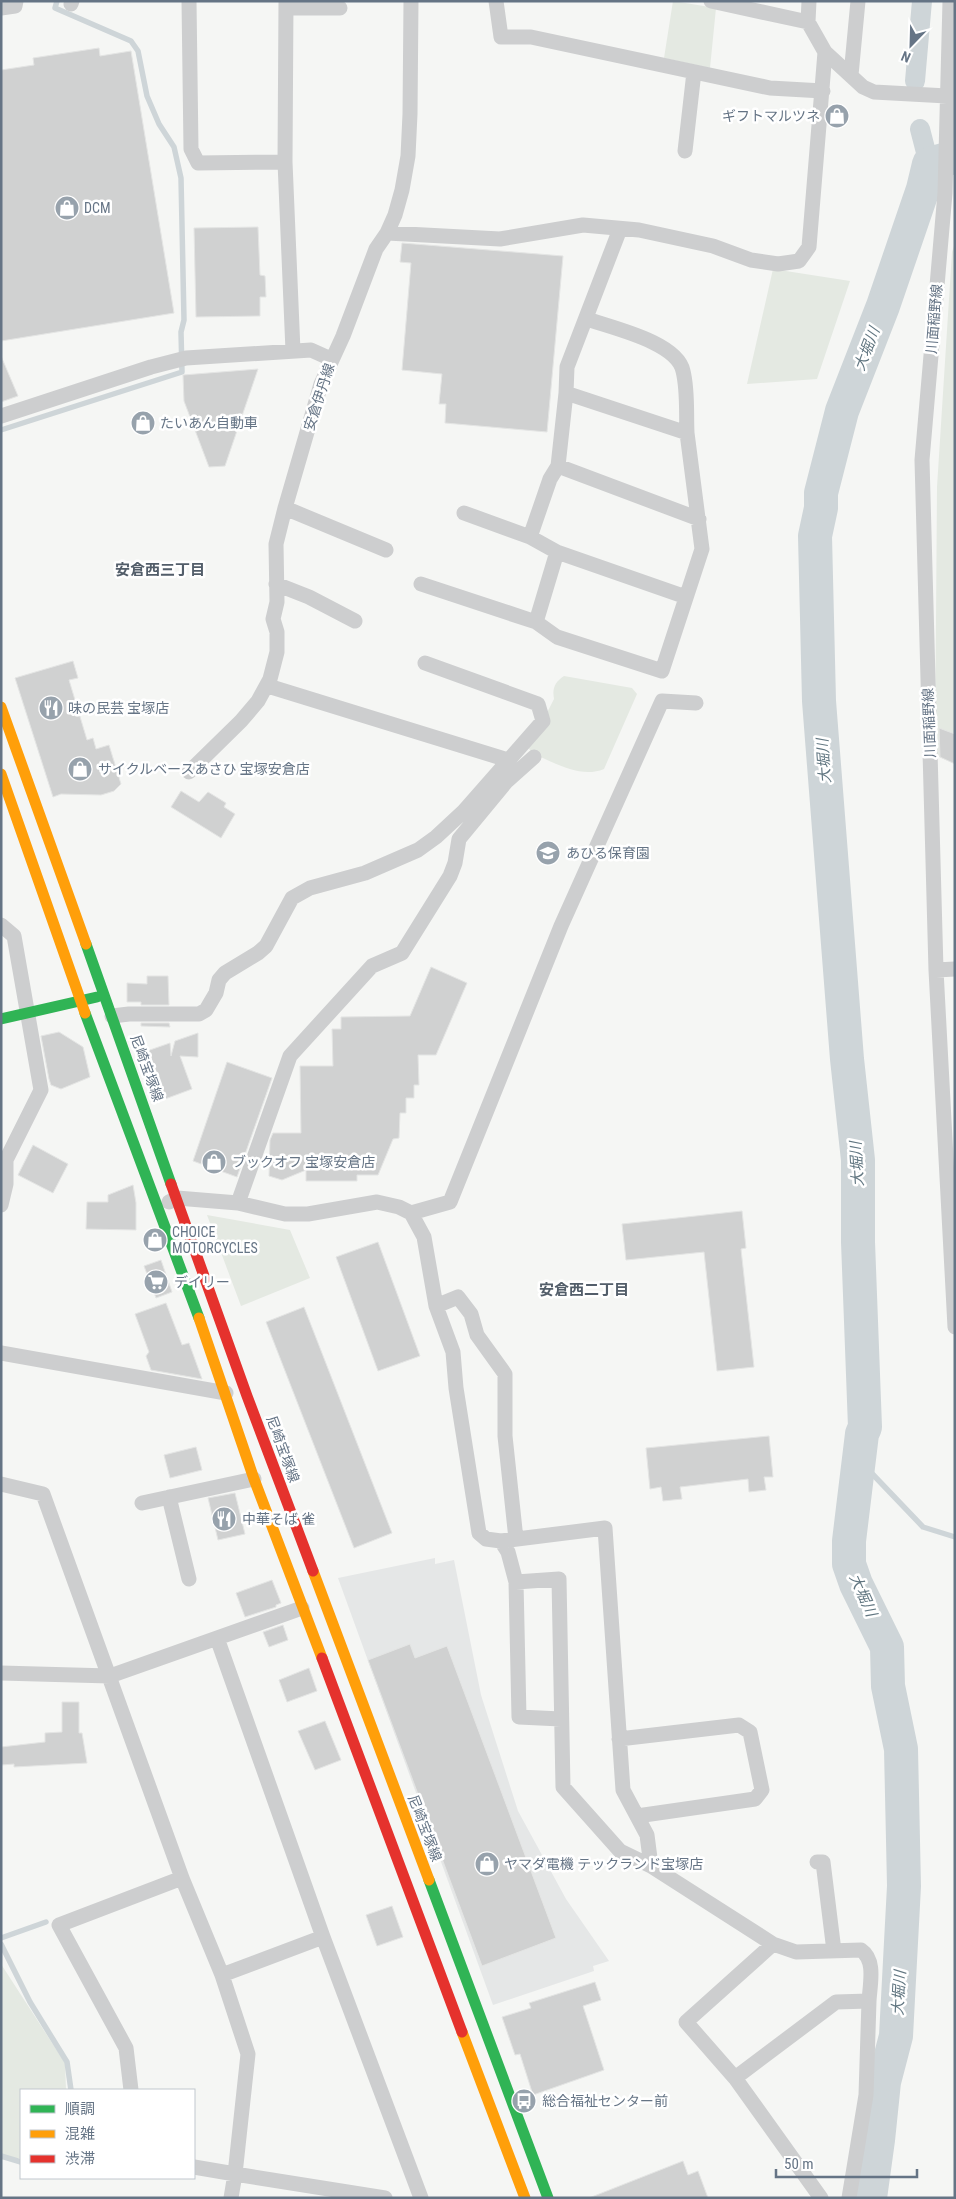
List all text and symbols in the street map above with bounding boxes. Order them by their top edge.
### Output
north arrow [886,20,936,70]
text: N [899,48,913,66]
shop icon: ギフトマルツネ [824,103,850,129]
place label: ギフトマルツネ [722,108,820,124]
shop icon: DCM [54,195,80,221]
place label: DCM [84,200,111,216]
street label: 川面稲野線 [923,283,945,355]
water label: 大堀川 [851,323,884,373]
street label: 安倉伊丹線 [301,361,337,433]
shop icon: たいあん自動車 [130,410,156,436]
place label: たいあん自動車 [160,415,258,431]
district label: 安倉西三丁目 [115,561,205,579]
street label: 川面稲野線 [920,688,938,758]
restaurant icon: 味の民芸 宝塚店 [38,695,64,721]
place label: 味の民芸 宝塚店 [68,700,169,716]
water label: 大堀川 [813,736,835,784]
shop icon: サイクルベースあさひ 宝塚安倉店 [67,756,93,782]
place label: サイクルベースあさひ 宝塚安倉店 [98,761,310,777]
school or university icon: あひる保育園 [535,840,561,866]
place label: あひる保育園 [566,845,650,861]
street label: 尼崎宝塚線 [128,1032,166,1104]
water label: 大堀川 [847,1139,867,1187]
shop icon: ブックオフ 宝塚安倉店 [201,1149,227,1175]
place label: ブックオフ 宝塚安倉店 [232,1154,375,1170]
place label: CHOICE MOTORCYCLES [172,1224,258,1256]
shop icon: CHOICE MOTORCYCLES [142,1227,168,1253]
supermarket icon: デイリー [143,1269,169,1295]
place label: デイリー [174,1274,230,1290]
district label: 安倉西二丁目 [539,1281,629,1299]
street label: 尼崎宝塚線 [264,1413,302,1485]
restaurant icon: 中華そば 雀 [211,1506,237,1532]
place label: 中華そば 雀 [242,1511,315,1527]
water label: 大堀川 [846,1571,881,1621]
street label: 尼崎宝塚線 [405,1792,445,1864]
shop icon: ヤマダ電機 テックランド宝塚店 [474,1851,500,1877]
place label: ヤマダ電機 テックランド宝塚店 [504,1856,703,1872]
water label: 大堀川 [889,1968,909,2016]
bus stop icon: 総合福祉センター前 [511,2088,537,2114]
legend [20,2089,195,2179]
place label: 総合福祉センター前 [542,2093,668,2109]
text: 順調 [65,2100,95,2118]
text: 混雑 [65,2125,95,2143]
scale bar [776,2146,917,2178]
text: 渋滞 [65,2150,95,2168]
text: 50 m [784,2155,814,2173]

